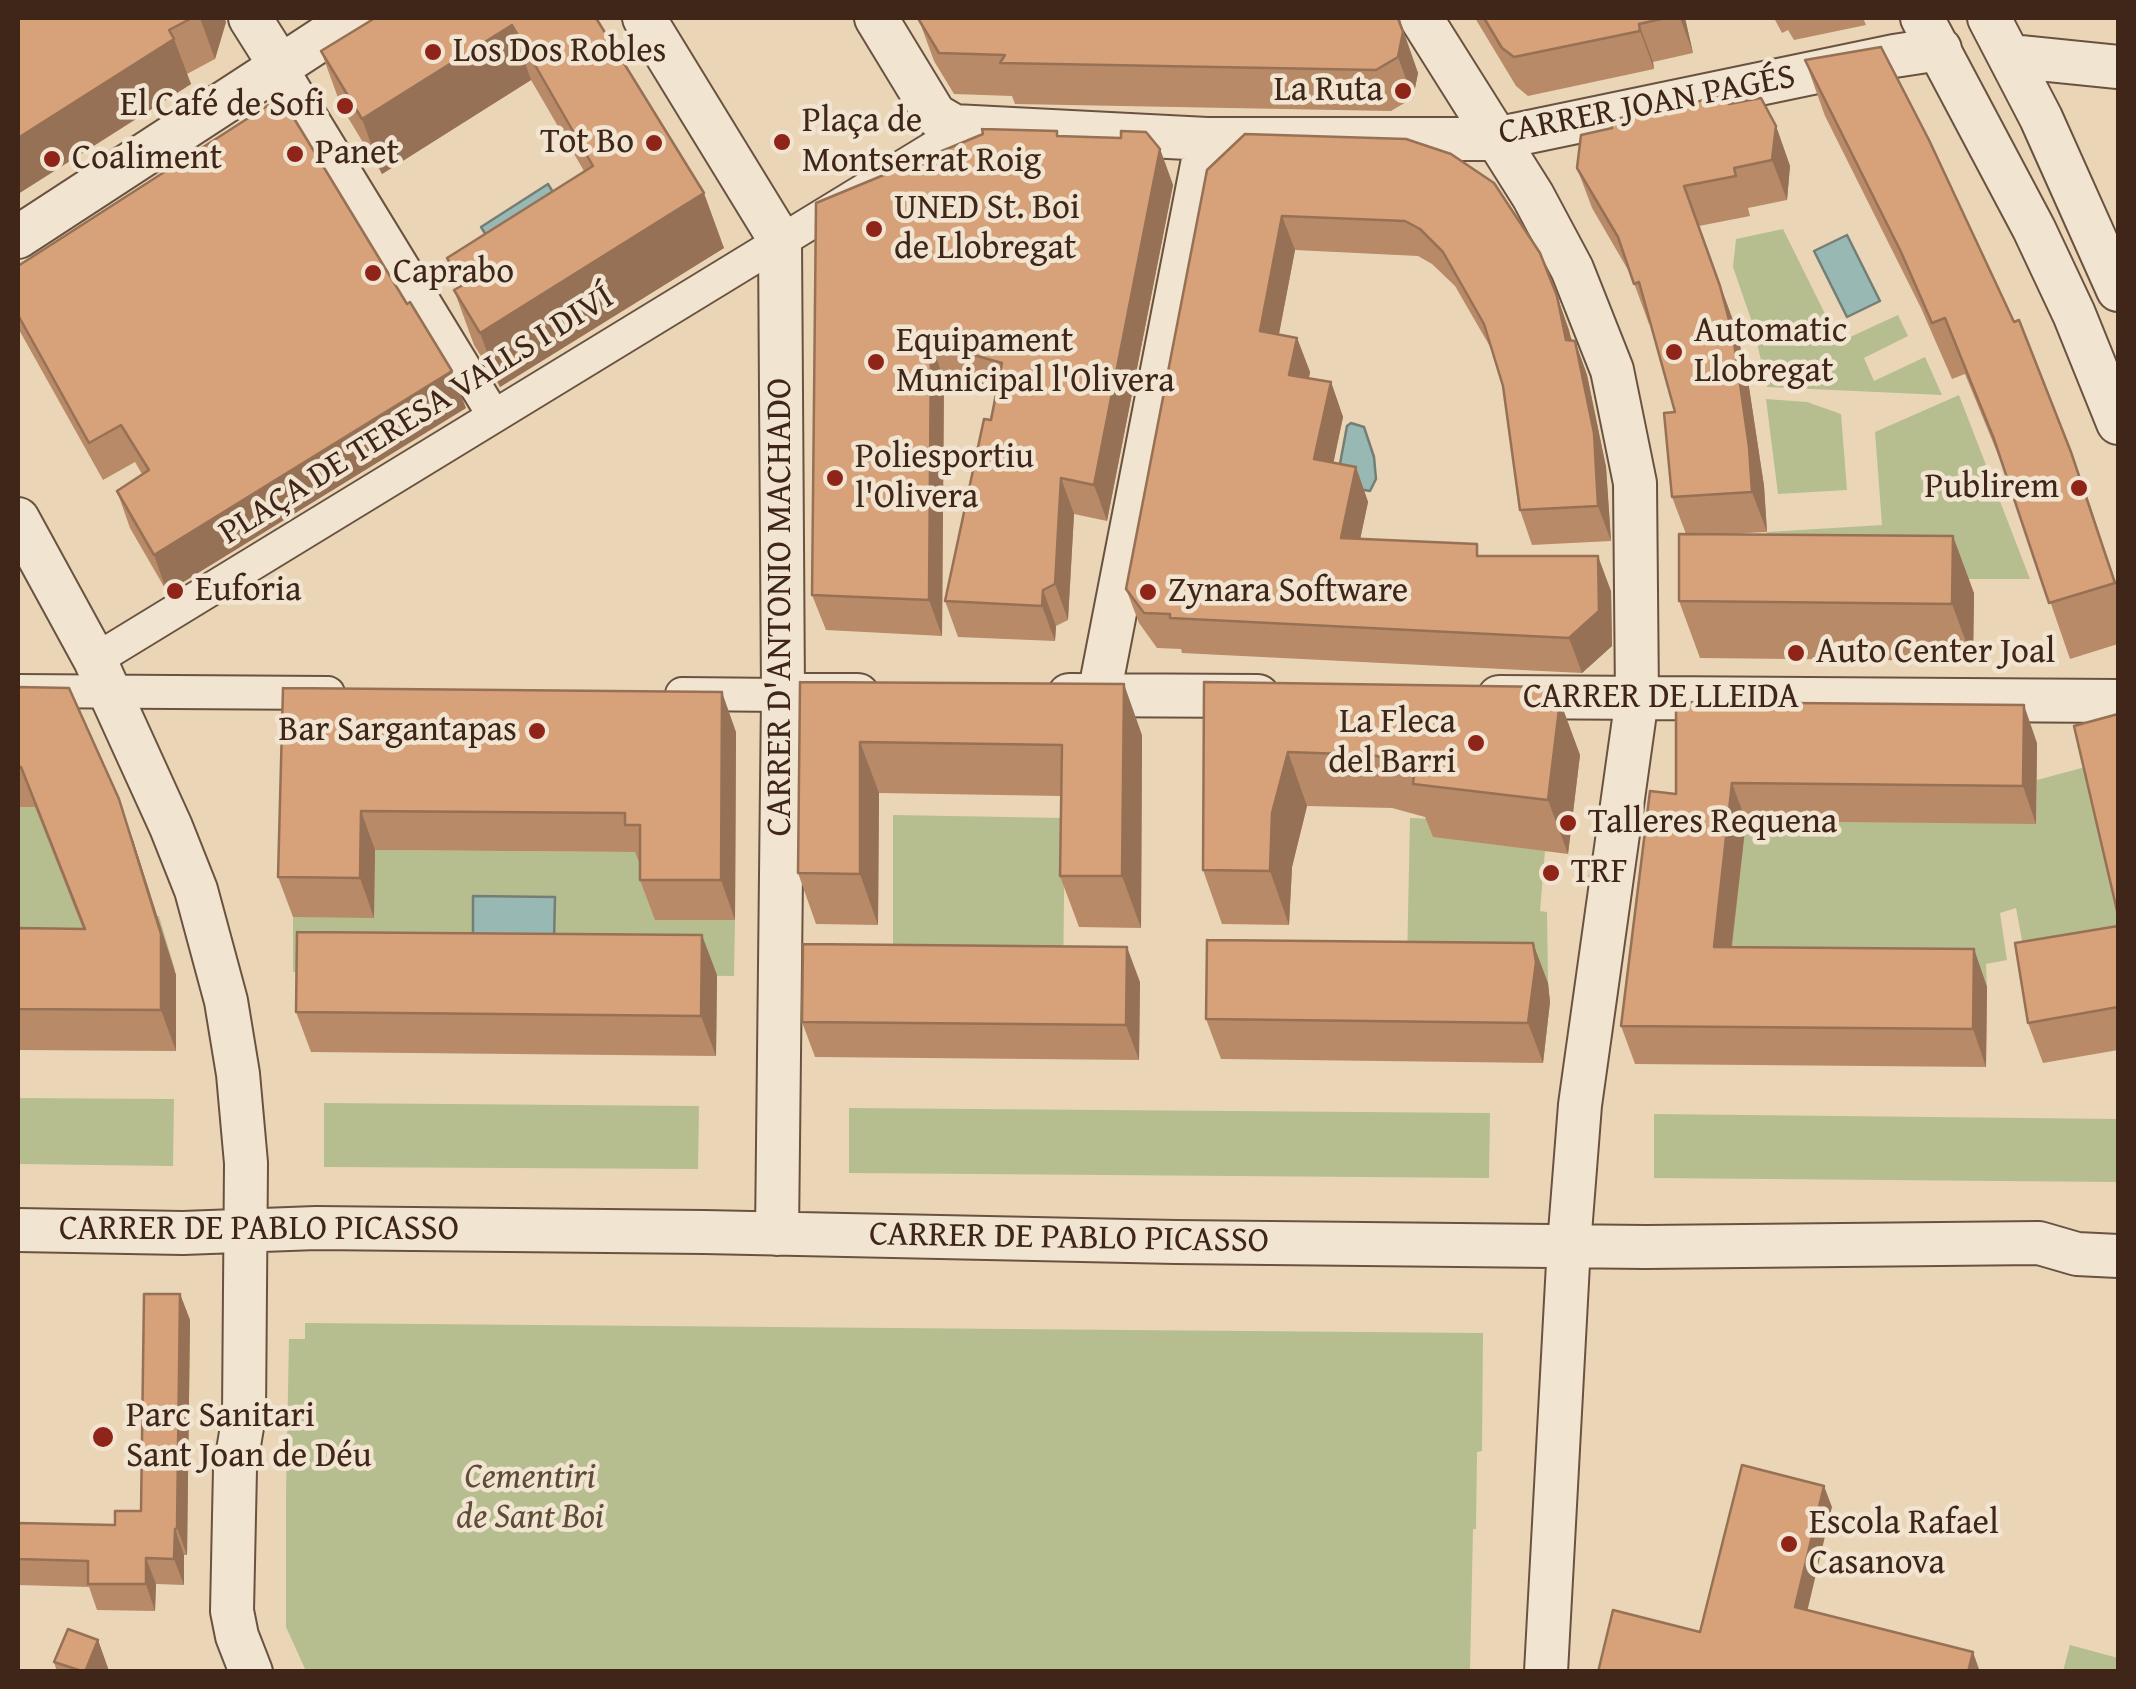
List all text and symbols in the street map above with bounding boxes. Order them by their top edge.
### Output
place label: Los Dos Robles [453,31,667,73]
marker: Los Dos Robles [422,41,444,63]
street label: CARRER JOAN PAGÉS [1495,57,1799,155]
place label: La Ruta [1274,70,1383,112]
marker: La Ruta [1392,80,1414,102]
place label: El Café de Sofi [120,85,325,127]
marker: El Café de Sofi [334,95,356,117]
place label: Plaça de Montserrat Roig [802,101,1041,183]
place label: Tot Bo [540,122,634,164]
marker: Plaça de Montserrat Roig [771,131,793,153]
marker: Tot Bo [643,132,665,154]
place label: Panet [315,133,399,175]
place label: Coaliment [72,138,222,180]
marker: Panet [284,143,306,165]
marker: Coaliment [41,148,63,170]
place label: UNED St. Boi de Llobregat [894,188,1080,270]
marker: UNED St. Boi de Llobregat [863,218,885,240]
place label: Caprabo [393,252,514,294]
marker: Caprabo [362,262,384,284]
street label: PLAÇA DE TERESA VALLS I DIVÍ [212,277,622,555]
place label: Automatic Llobregat [1694,311,1847,393]
place label: Equipament Municipal l'Olivera [896,321,1175,403]
marker: Automatic Llobregat [1663,341,1685,363]
marker: Equipament Municipal l'Olivera [865,351,887,373]
street label: CARRER D'ANTONIO MACHADO [760,378,802,836]
place label: Poliesportiu l'Olivera [855,437,1034,519]
marker: Poliesportiu l'Olivera [824,467,846,489]
place label: Publirem [1925,467,2059,509]
marker: Publirem [2068,477,2090,499]
place label: Euforia [195,570,302,612]
place label: Zynara Software [1168,571,1408,613]
marker: Euforia [164,580,186,602]
marker: Zynara Software [1137,581,1159,603]
place label: Auto Center Joal [1816,632,2055,674]
marker: Auto Center Joal [1785,642,1807,664]
street label: CARRER DE LLEIDA [1523,677,1799,719]
place label: La Fleca del Barri [1328,702,1456,784]
place label: Bar Sargantapas [279,710,517,752]
marker: Bar Sargantapas [526,720,548,742]
marker: La Fleca del Barri [1465,732,1487,754]
place label: Talleres Requena [1588,802,1837,844]
marker: Talleres Requena [1557,812,1579,834]
place label: TRF [1571,852,1628,894]
marker: TRF [1540,862,1562,884]
street label: CARRER DE PABLO PICASSO [59,1209,459,1251]
street label: CARRER DE PABLO PICASSO [869,1215,1269,1263]
place label: Parc Sanitari Sant Joan de Déu [126,1396,372,1478]
marker: Parc Sanitari Sant Joan de Déu [90,1424,116,1450]
park label: Cementiri de Sant Boi [456,1457,604,1539]
place label: Escola Rafael Casanova [1809,1503,1999,1585]
marker: Escola Rafael Casanova [1778,1533,1800,1555]

